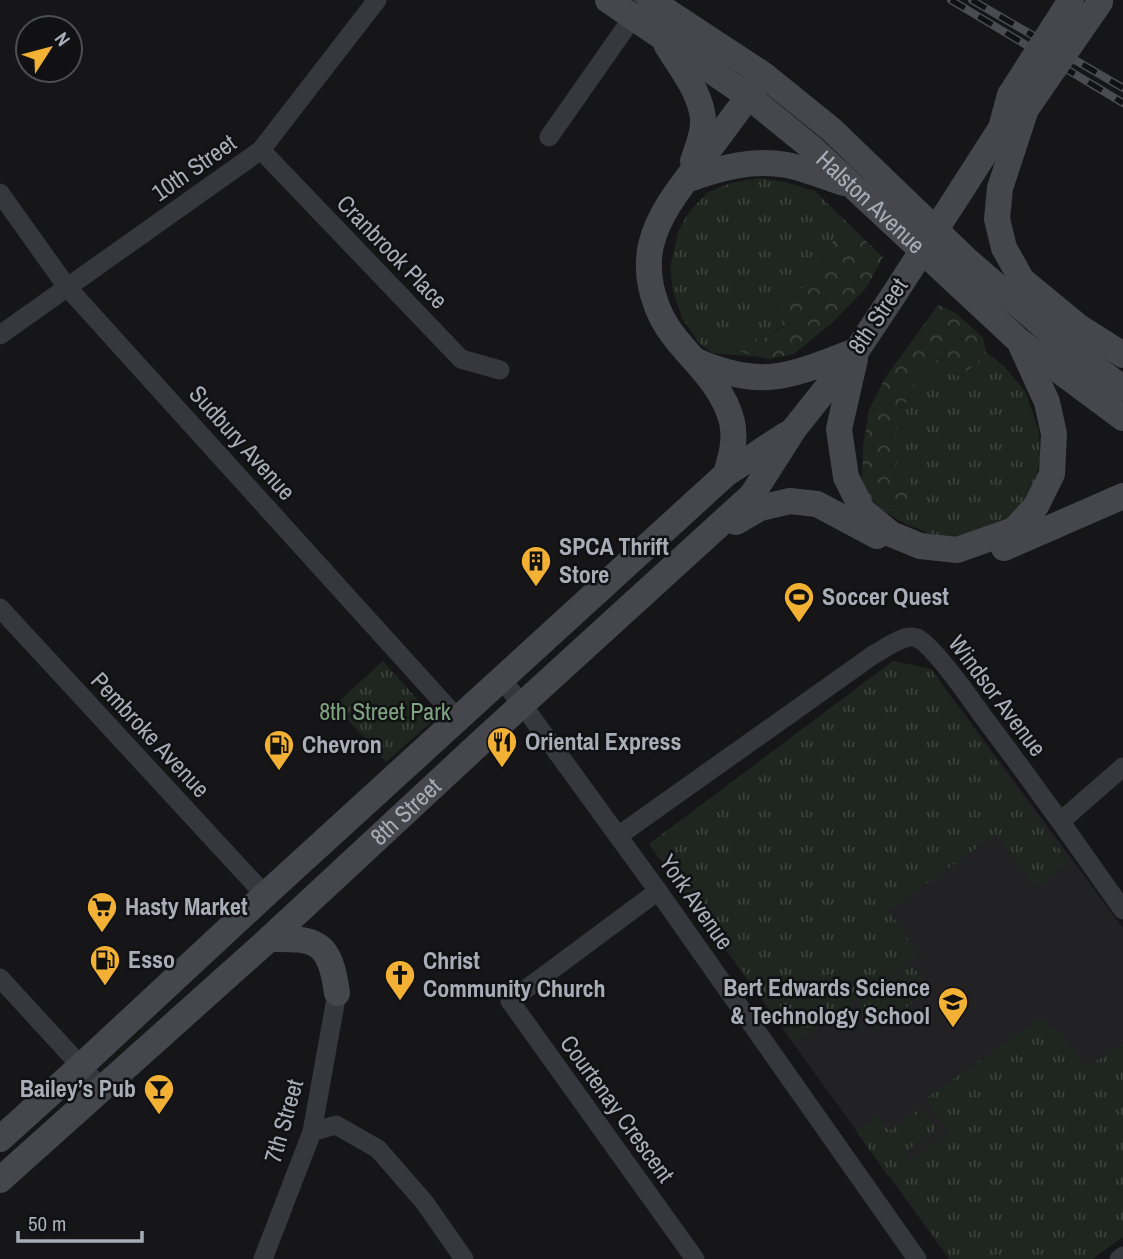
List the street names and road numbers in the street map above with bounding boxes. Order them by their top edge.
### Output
street label: 10th Street [145,126,242,208]
street label: Halston Avenue [810,143,932,260]
street label: Cranbrook Place [330,187,455,315]
street label: 8th Street [840,271,915,360]
street label: Sudbury Avenue [183,378,303,507]
street label: Windsor Avenue [942,628,1054,763]
street label: Pembroke Avenue [84,665,217,804]
street label: 8th Street [363,770,448,852]
street label: York Avenue [652,847,741,956]
street label: Courtenay Crescent [553,1028,682,1189]
street label: 7th Street [256,1075,310,1166]

